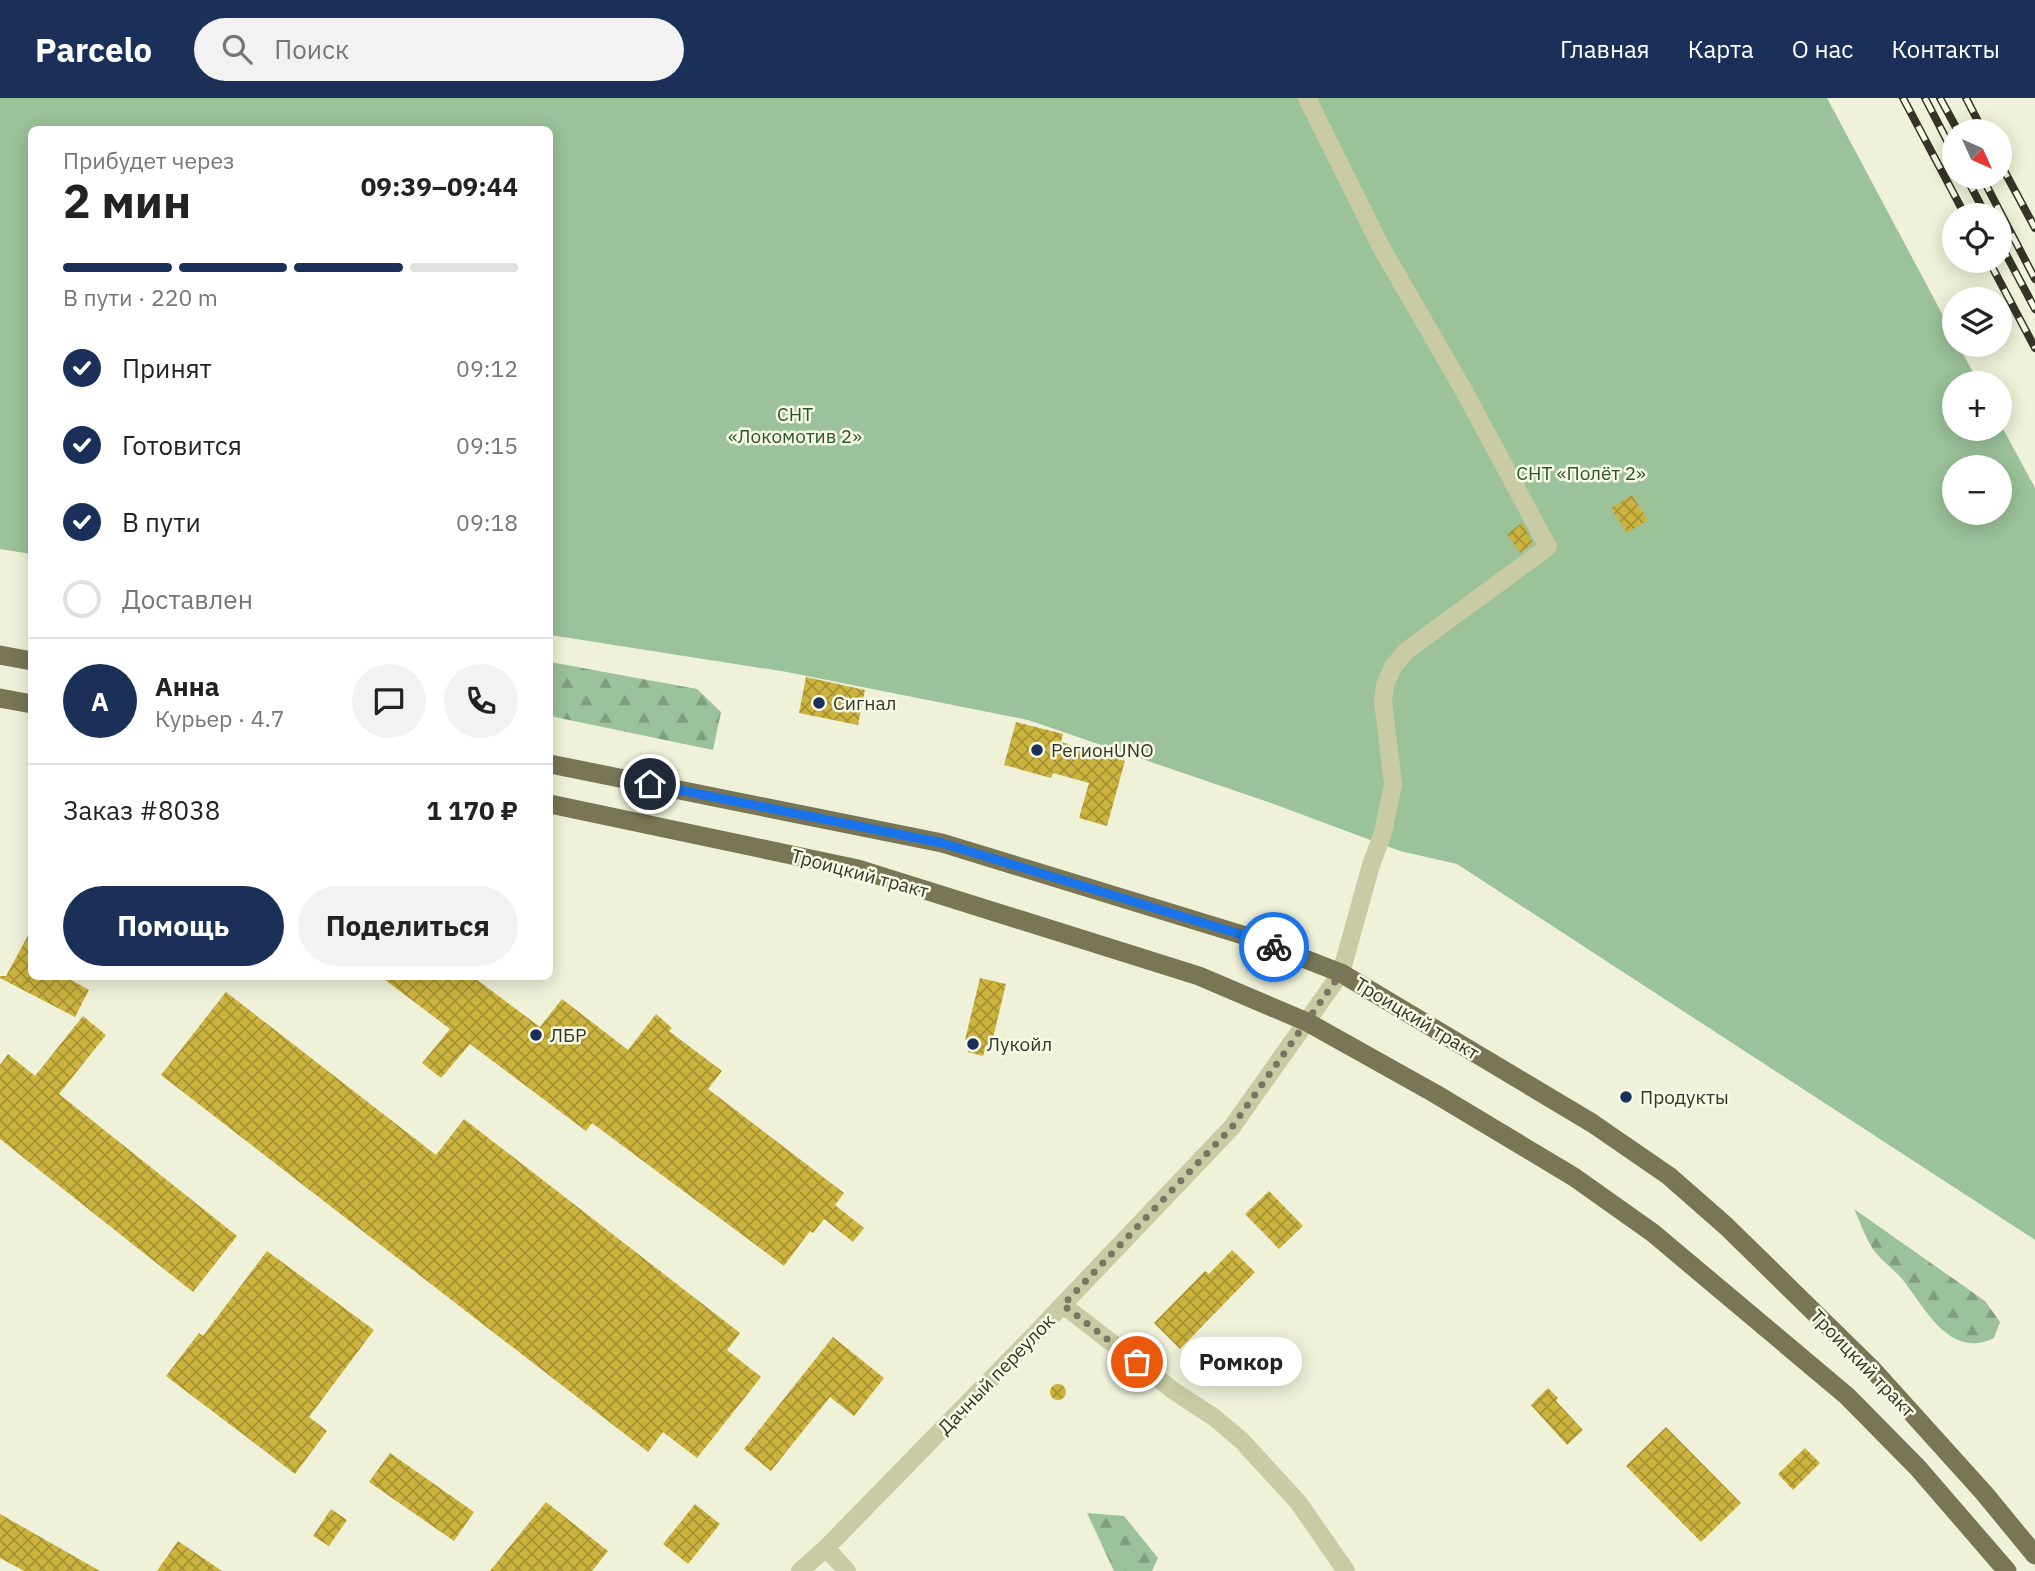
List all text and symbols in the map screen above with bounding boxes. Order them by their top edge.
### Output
search box [194,18,684,81]
text: Parcelo [35,28,152,71]
icon: search [218,30,256,68]
text: Поиск [274,32,349,66]
text: Главная [1560,33,1650,65]
text: Карта [1688,33,1754,65]
text: О нас [1792,33,1853,65]
text: Контакты [1891,33,2000,65]
north arrow [1942,119,2012,189]
map controls [1942,119,2012,525]
text: Прибудет через [63,145,235,175]
text: 09:39–09:44 [361,169,518,203]
text: 2 мин [63,171,191,231]
button: locate [1942,203,2012,273]
text: В пути · 220 m [63,282,218,312]
button: layers [1942,287,2012,357]
icon: check [63,349,101,387]
text: Принят [122,351,212,385]
text: 09:12 [456,353,518,383]
button: + [1942,371,2012,441]
park label: СНТ «Локомотив 2» [728,402,862,448]
icon: check [63,426,101,464]
text: Готовится [122,428,242,462]
text: 09:15 [456,430,518,460]
button: − [1942,455,2012,525]
park label: СНТ «Полёт 2» [1516,461,1646,485]
icon: check [63,503,101,541]
text: В пути [122,505,201,539]
text: 09:18 [456,507,518,537]
text: Доставлен [122,582,253,616]
button: chat [352,664,426,738]
button: phone [444,664,518,738]
text: Анна [155,669,219,703]
text: А [91,684,109,718]
place label: Сигнал [833,691,896,715]
marker: Сигнал [811,695,827,711]
text: Курьер · 4.7 [155,703,285,733]
place label: РегионUNO [1051,738,1154,762]
marker: РегионUNO [1029,742,1045,758]
pin [620,754,680,814]
icon: home [631,765,669,803]
text: Заказ #8038 [63,793,220,827]
text: 1 170 ₽ [426,793,518,827]
street label: Троицкий тракт [789,843,931,903]
button: Помощь [63,886,284,966]
button: Поделиться [298,886,518,966]
courier [1239,912,1309,982]
icon: bike [1255,928,1293,966]
street label: Троицкий тракт [1350,971,1484,1065]
place label: ЛБР [550,1023,587,1047]
marker: ЛБР [528,1027,544,1043]
place label: Лукойл [987,1032,1052,1056]
marker: Лукойл [965,1036,981,1052]
place label: Продукты [1640,1085,1729,1109]
marker: Продукты [1618,1089,1634,1105]
street label: Троицкий тракт [1805,1304,1921,1422]
street label: Дачный переулок [932,1309,1060,1439]
pin [1107,1332,1167,1392]
callout: Ромкор [1179,1338,1302,1386]
icon: bag [1118,1343,1156,1381]
text: Ромкор [1199,1346,1283,1376]

